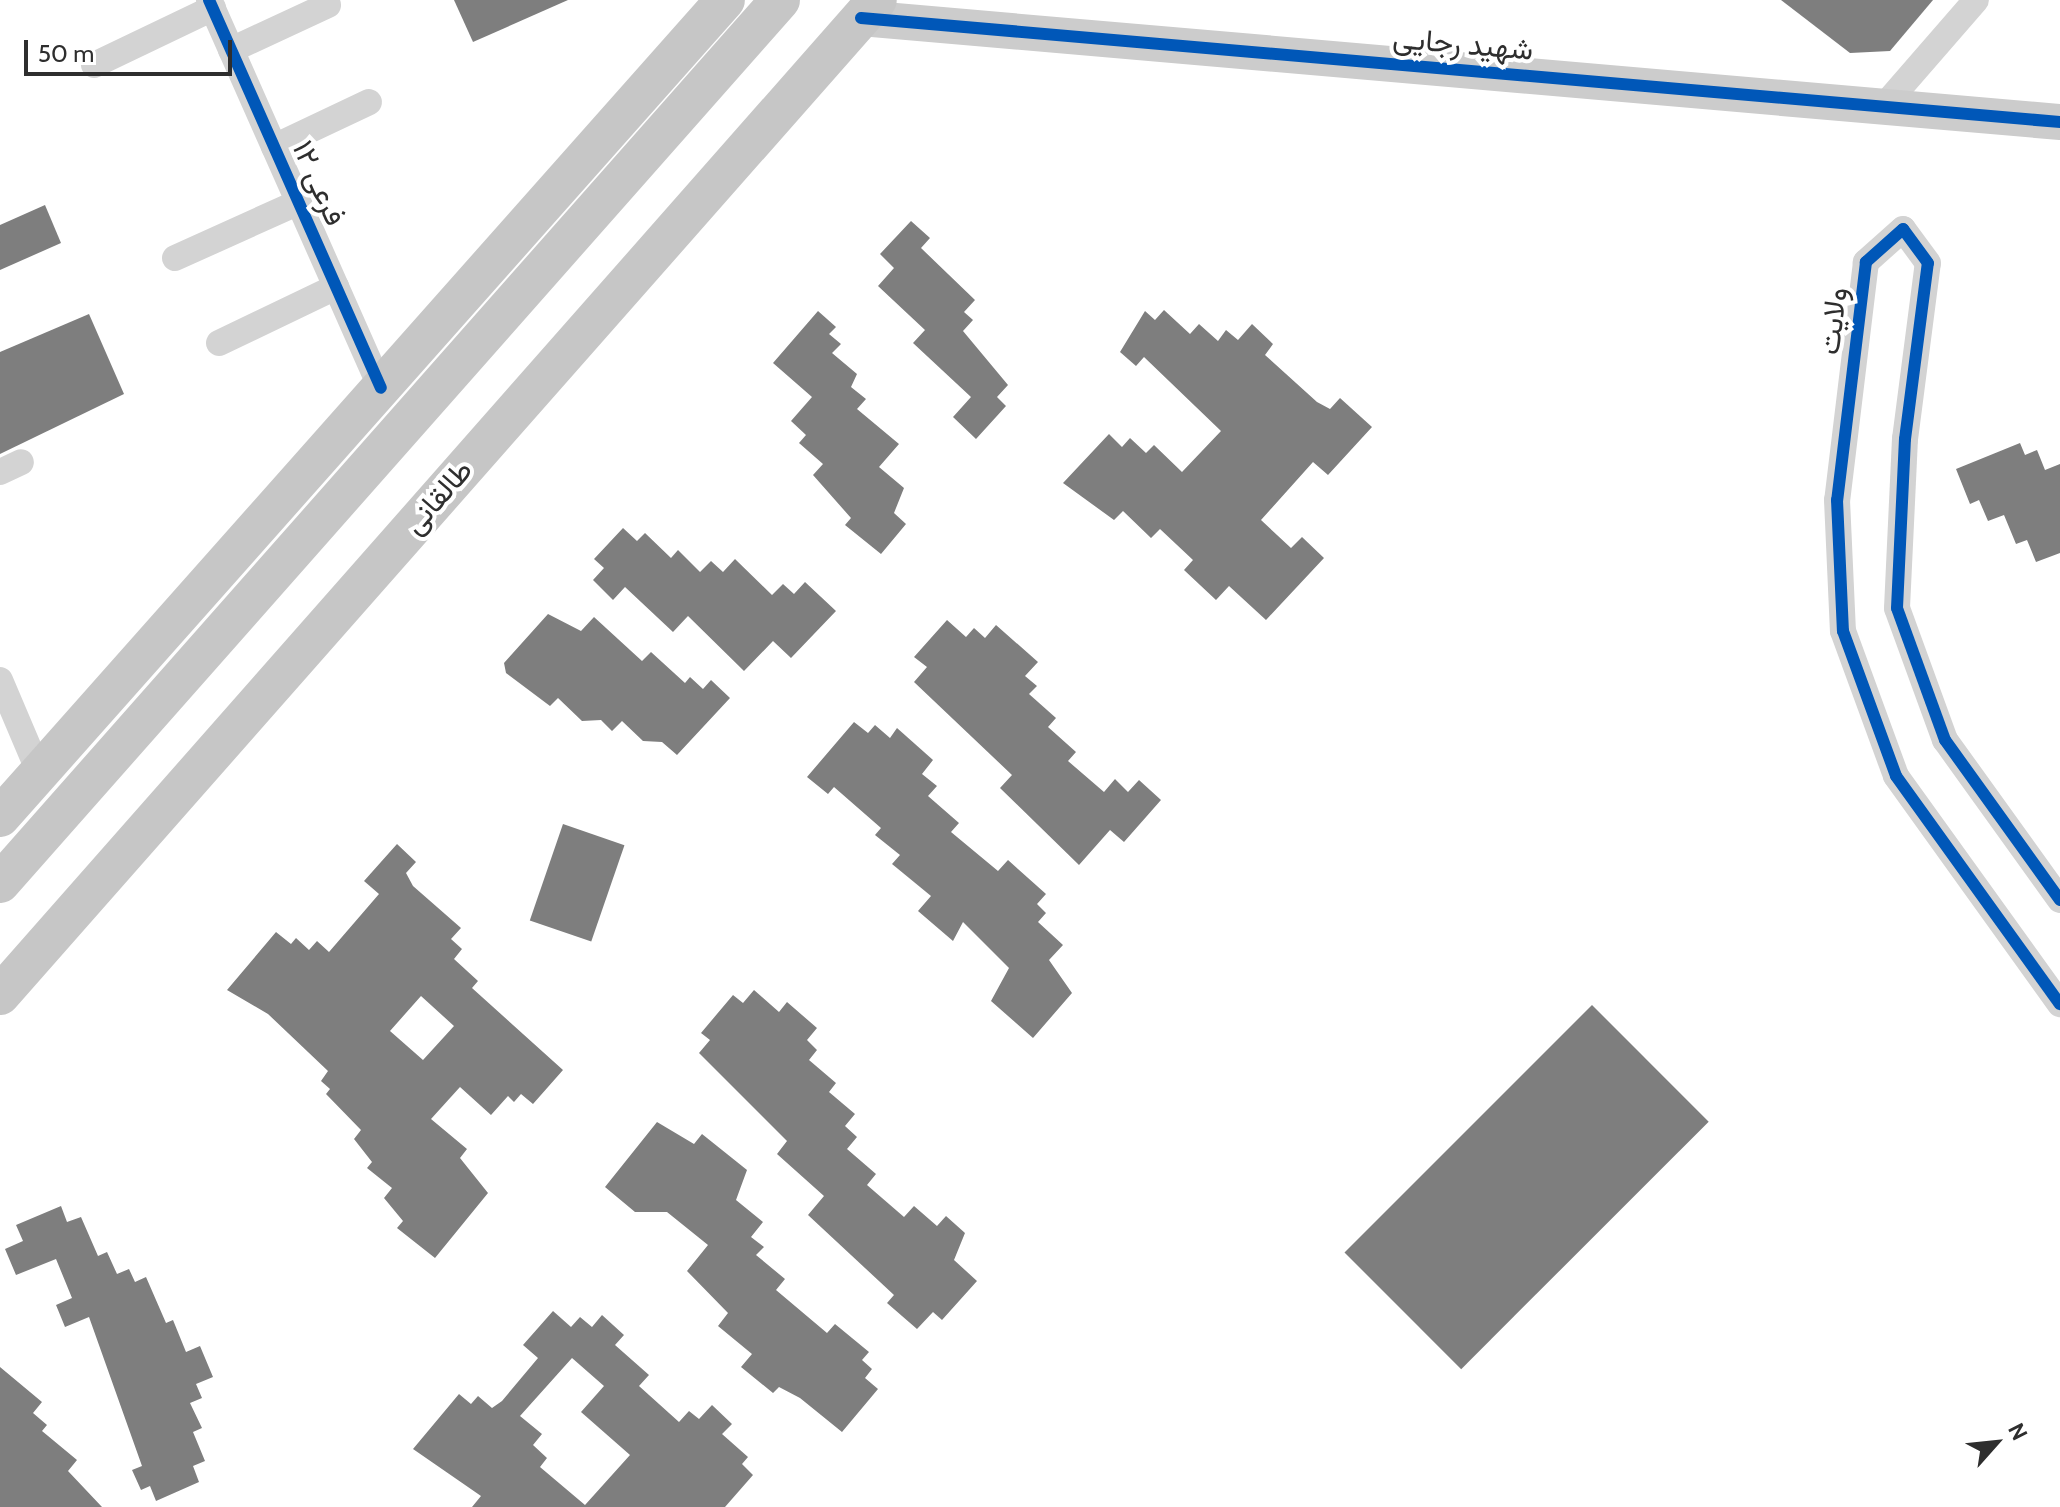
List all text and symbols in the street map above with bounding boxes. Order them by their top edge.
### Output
street label: شهید رجایی [1391,20,1535,68]
scale bar [28,24,236,74]
text: 50 m [38,39,94,68]
street label: فرعی ۱۲ [284,135,354,231]
street label: ولایت [1811,285,1855,357]
street label: طالقانی [396,452,480,542]
north arrow [1956,1403,2036,1483]
text: N [2002,1419,2033,1445]

